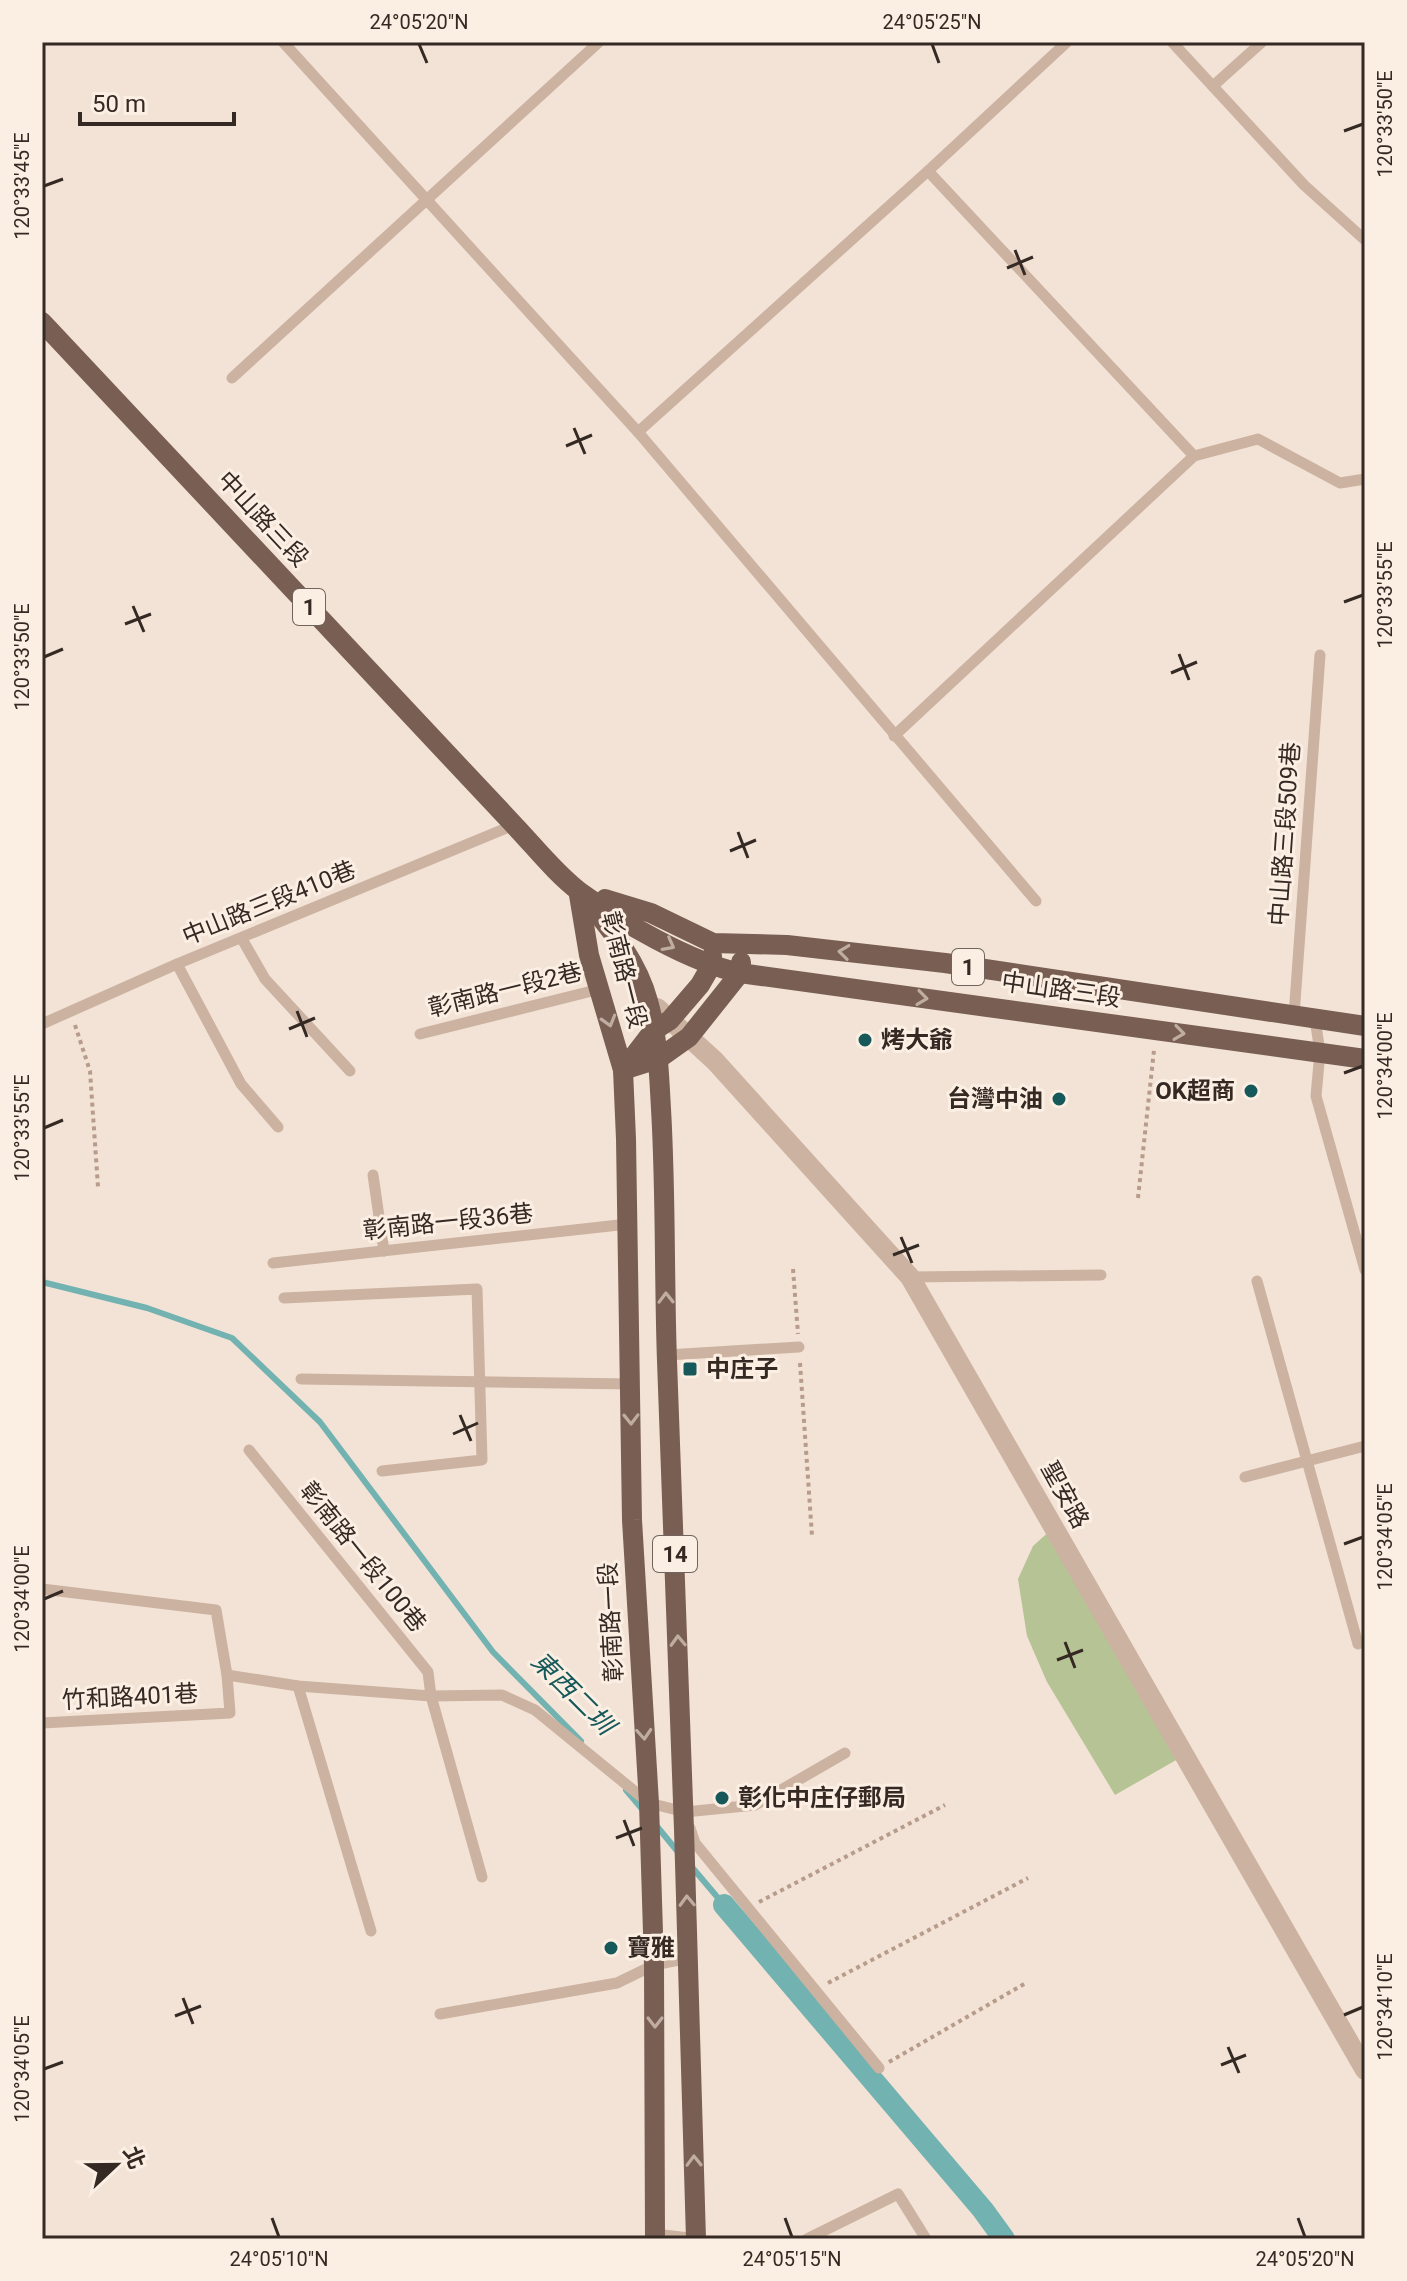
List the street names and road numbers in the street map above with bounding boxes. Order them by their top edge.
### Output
street label: 中山路三段 [212,466,314,572]
road number: 1 [293,589,325,625]
street label: 中山路三段509巷 [1265,741,1305,927]
street label: 中山路三段410巷 [178,855,360,951]
street label: 彰南路一段 [596,908,652,1032]
road number: 1 [952,949,984,985]
street label: 彰南路一段2巷 [425,957,585,1023]
street label: 中山路三段 [1000,968,1122,1012]
street label: 彰南路一段36巷 [362,1199,534,1245]
street label: 聖安路 [1035,1457,1095,1533]
street label: 彰南路一段100巷 [294,1477,432,1637]
road number: 14 [653,1536,697,1572]
street label: 彰南路一段 [594,1561,628,1683]
street label: 竹和路401巷 [61,1679,199,1715]

